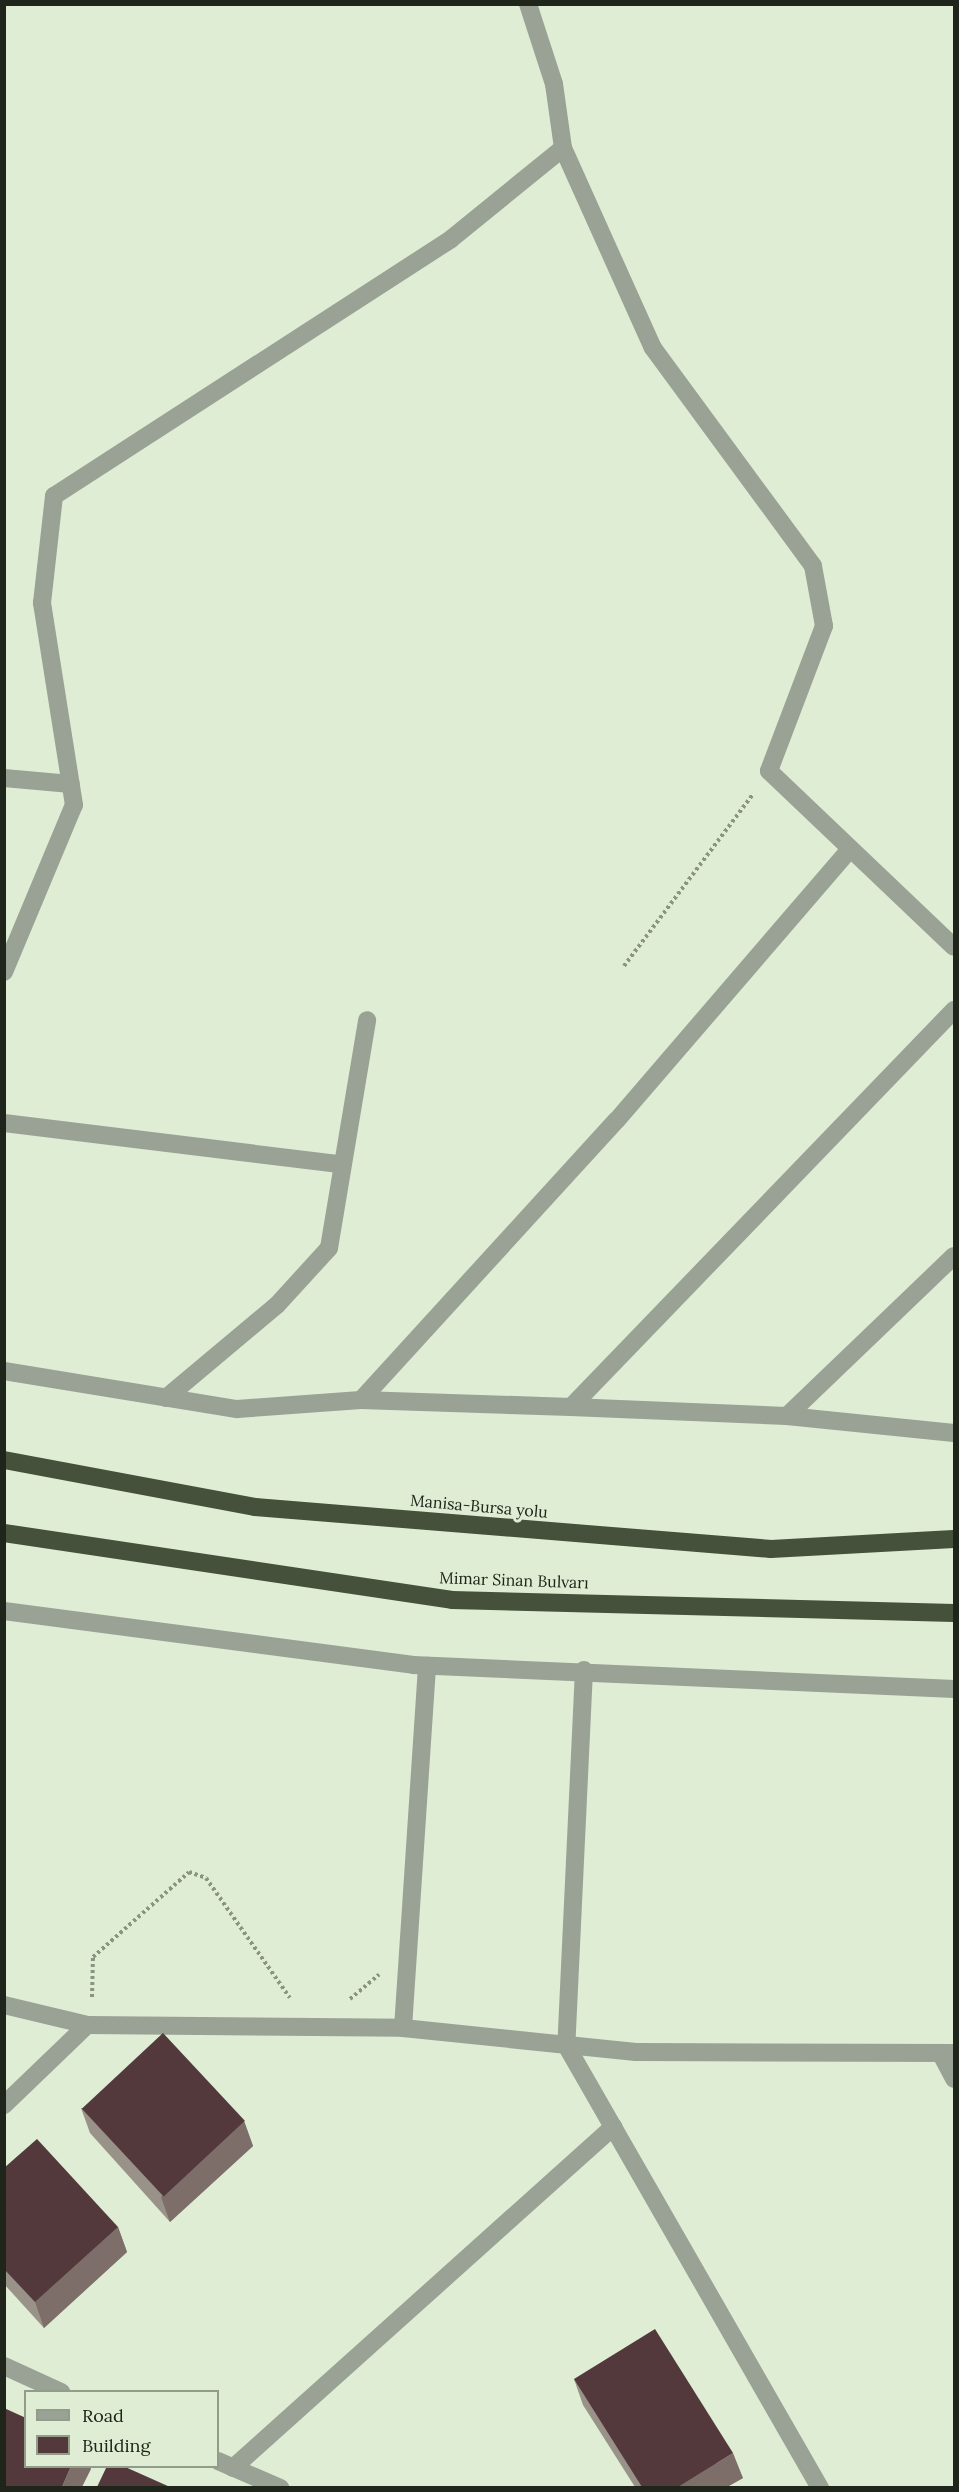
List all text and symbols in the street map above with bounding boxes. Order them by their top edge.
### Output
street label: Manisa-Bursa yolu [409,1490,549,1522]
street label: Mimar Sinan Bulvarı [439,1568,589,1592]
legend [24,2390,219,2468]
text: Road [82,2404,124,2427]
text: Building [82,2434,150,2457]

